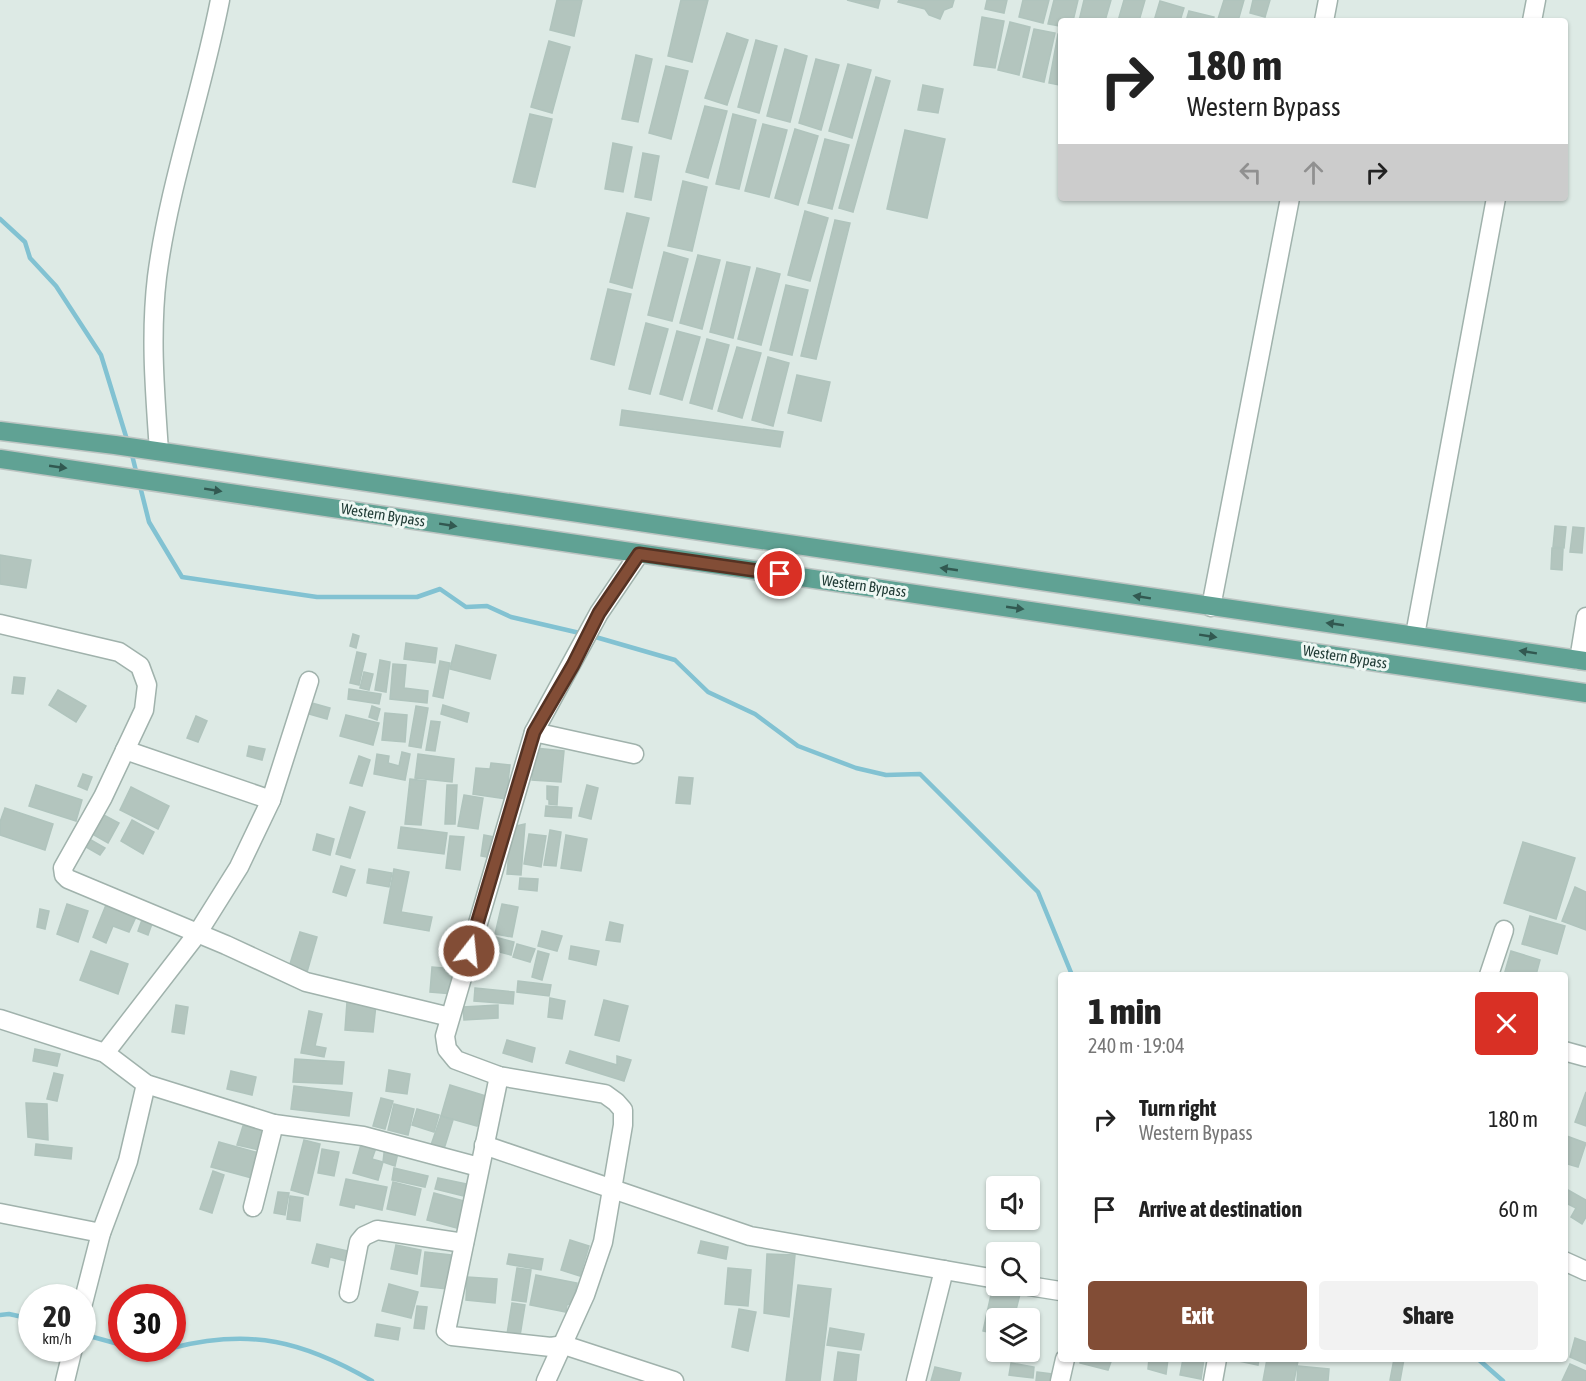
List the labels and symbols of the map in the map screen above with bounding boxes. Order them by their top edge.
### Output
one-way arrow [49,463,68,472]
one-way arrow [204,485,223,494]
street label: Western Bypass [340,499,427,530]
one-way arrow [438,521,457,530]
pin [754,548,805,599]
one-way arrow [940,564,959,573]
street label: Western Bypass [821,571,907,600]
one-way arrow [1132,592,1151,601]
one-way arrow [1005,603,1024,612]
one-way arrow [1326,619,1345,629]
one-way arrow [1198,632,1217,641]
street label: Western Bypass [1302,641,1389,672]
one-way arrow [1519,647,1538,656]
position arrow [437,919,501,983]
speed limit sign: 30 [108,1284,186,1362]

